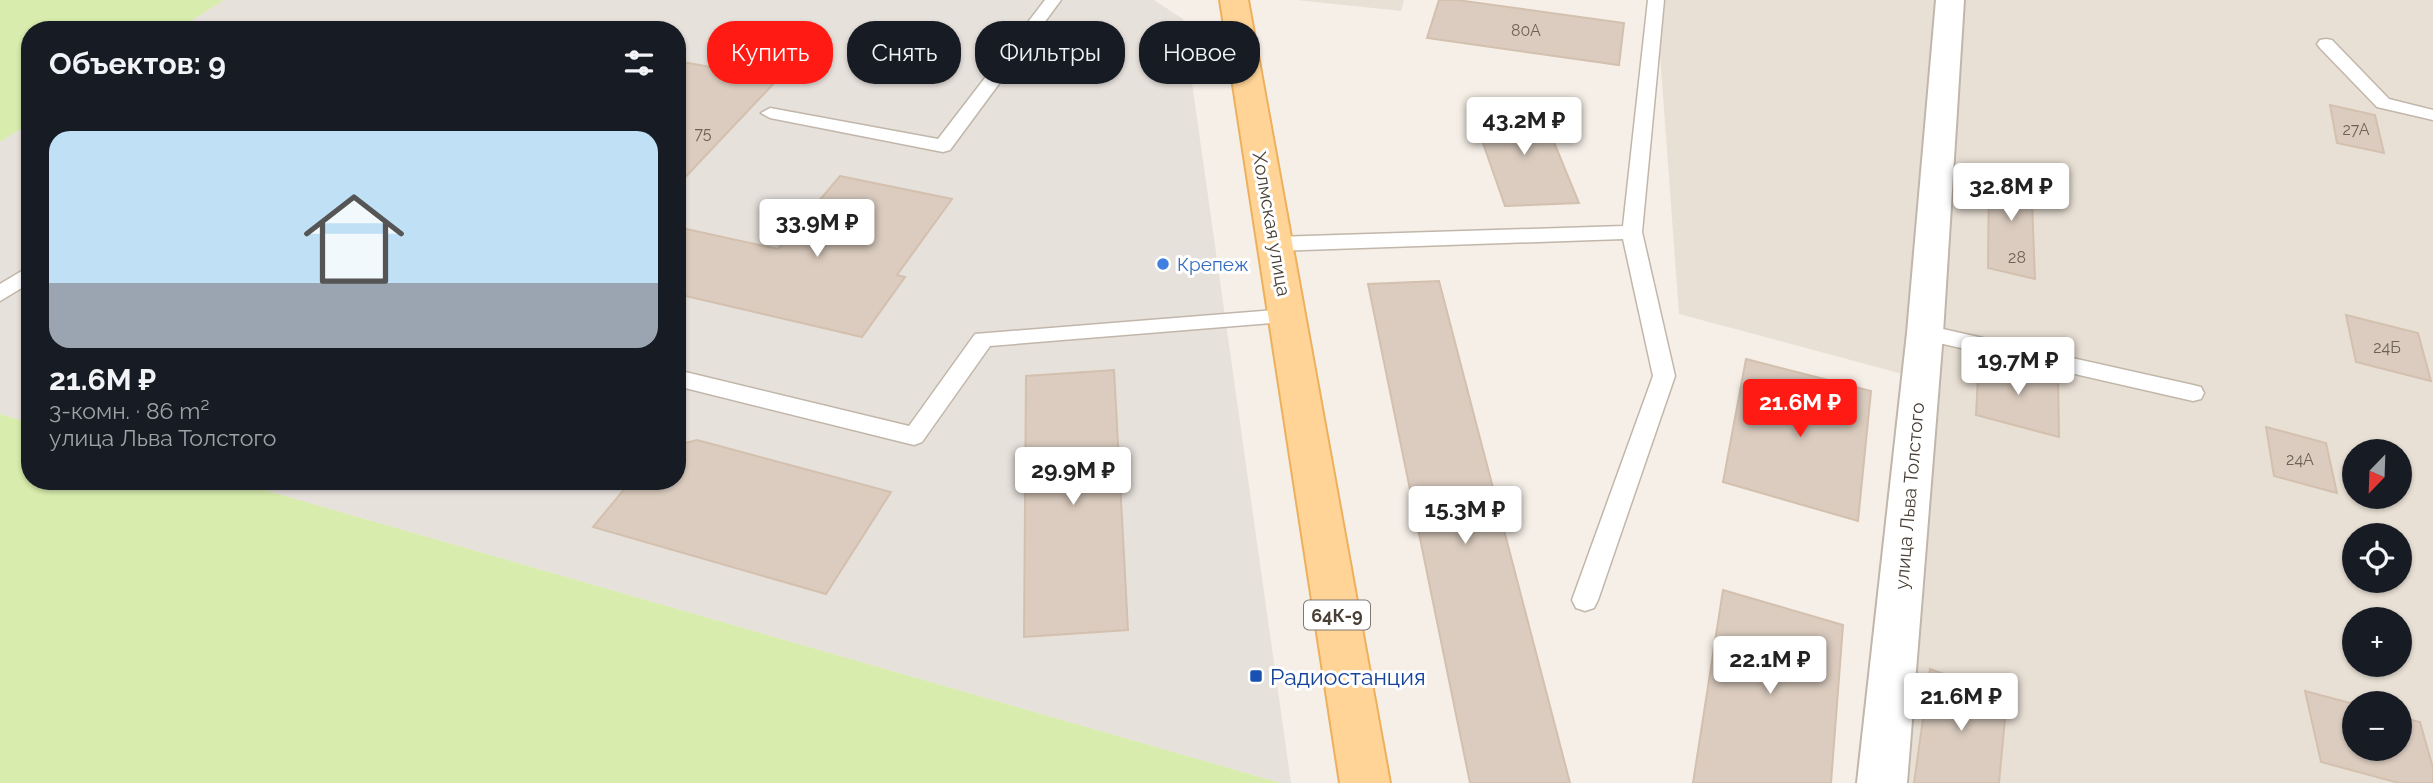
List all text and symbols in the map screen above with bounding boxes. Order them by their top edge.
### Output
chip: Купить [707,21,833,84]
chip: Снять [847,21,961,84]
chip: Фильтры [975,21,1125,84]
chip: Новое [1139,21,1260,84]
house number: 80А [1511,21,1541,40]
icon: filters [620,44,658,82]
text: Объектов: 9 [49,46,226,81]
pin: 43.2M ₽ [1459,97,1589,157]
text: 43.2M ₽ [1483,106,1565,133]
house number: 27А [2343,120,2370,139]
house number: 75 [694,124,712,143]
street label: Холмская улица [1248,150,1296,298]
pin: 32.8M ₽ [1946,164,2076,223]
text: 32.8M ₽ [1969,172,2053,199]
icon: home [291,176,417,302]
pin: 33.9M ₽ [752,200,882,259]
text: 33.9M ₽ [775,208,859,235]
house number: 28 [2008,248,2026,267]
place label: Крепеж [1177,253,1249,275]
marker: Крепеж [1155,256,1171,272]
pin: 19.7M ₽ [1953,338,2083,397]
house number: 24Б [2373,338,2401,357]
text: 19.7M ₽ [1977,346,2059,373]
text: 21.6M ₽ [49,362,156,397]
pin: 21.6M ₽ [1735,380,1865,439]
text: 21.6M ₽ [1759,388,1841,415]
text: 3-комн. · 86 m² [49,397,209,424]
street label: улица Льва Толстого [1890,401,1928,591]
text: улица Льва Толстого [49,424,276,451]
north arrow [2342,439,2412,509]
map controls [2342,439,2412,761]
pin: 29.9M ₽ [1008,448,1138,507]
house number: 24А [2286,450,2314,469]
text: 29.9M ₽ [1031,456,1115,483]
pin: 15.3M ₽ [1400,486,1530,546]
text: 15.3M ₽ [1425,495,1505,522]
button: locate [2342,523,2412,593]
road number: 64К-9 [1304,600,1370,630]
button: + [2342,607,2412,677]
pin: 22.1M ₽ [1705,636,1835,696]
text: 22.1M ₽ [1729,645,1811,672]
place label: Радиостанция [1270,663,1426,690]
marker: Радиостанция [1248,668,1264,684]
pin: 21.6M ₽ [1896,674,2026,733]
text: 21.6M ₽ [1920,682,2002,709]
button: − [2342,691,2412,761]

